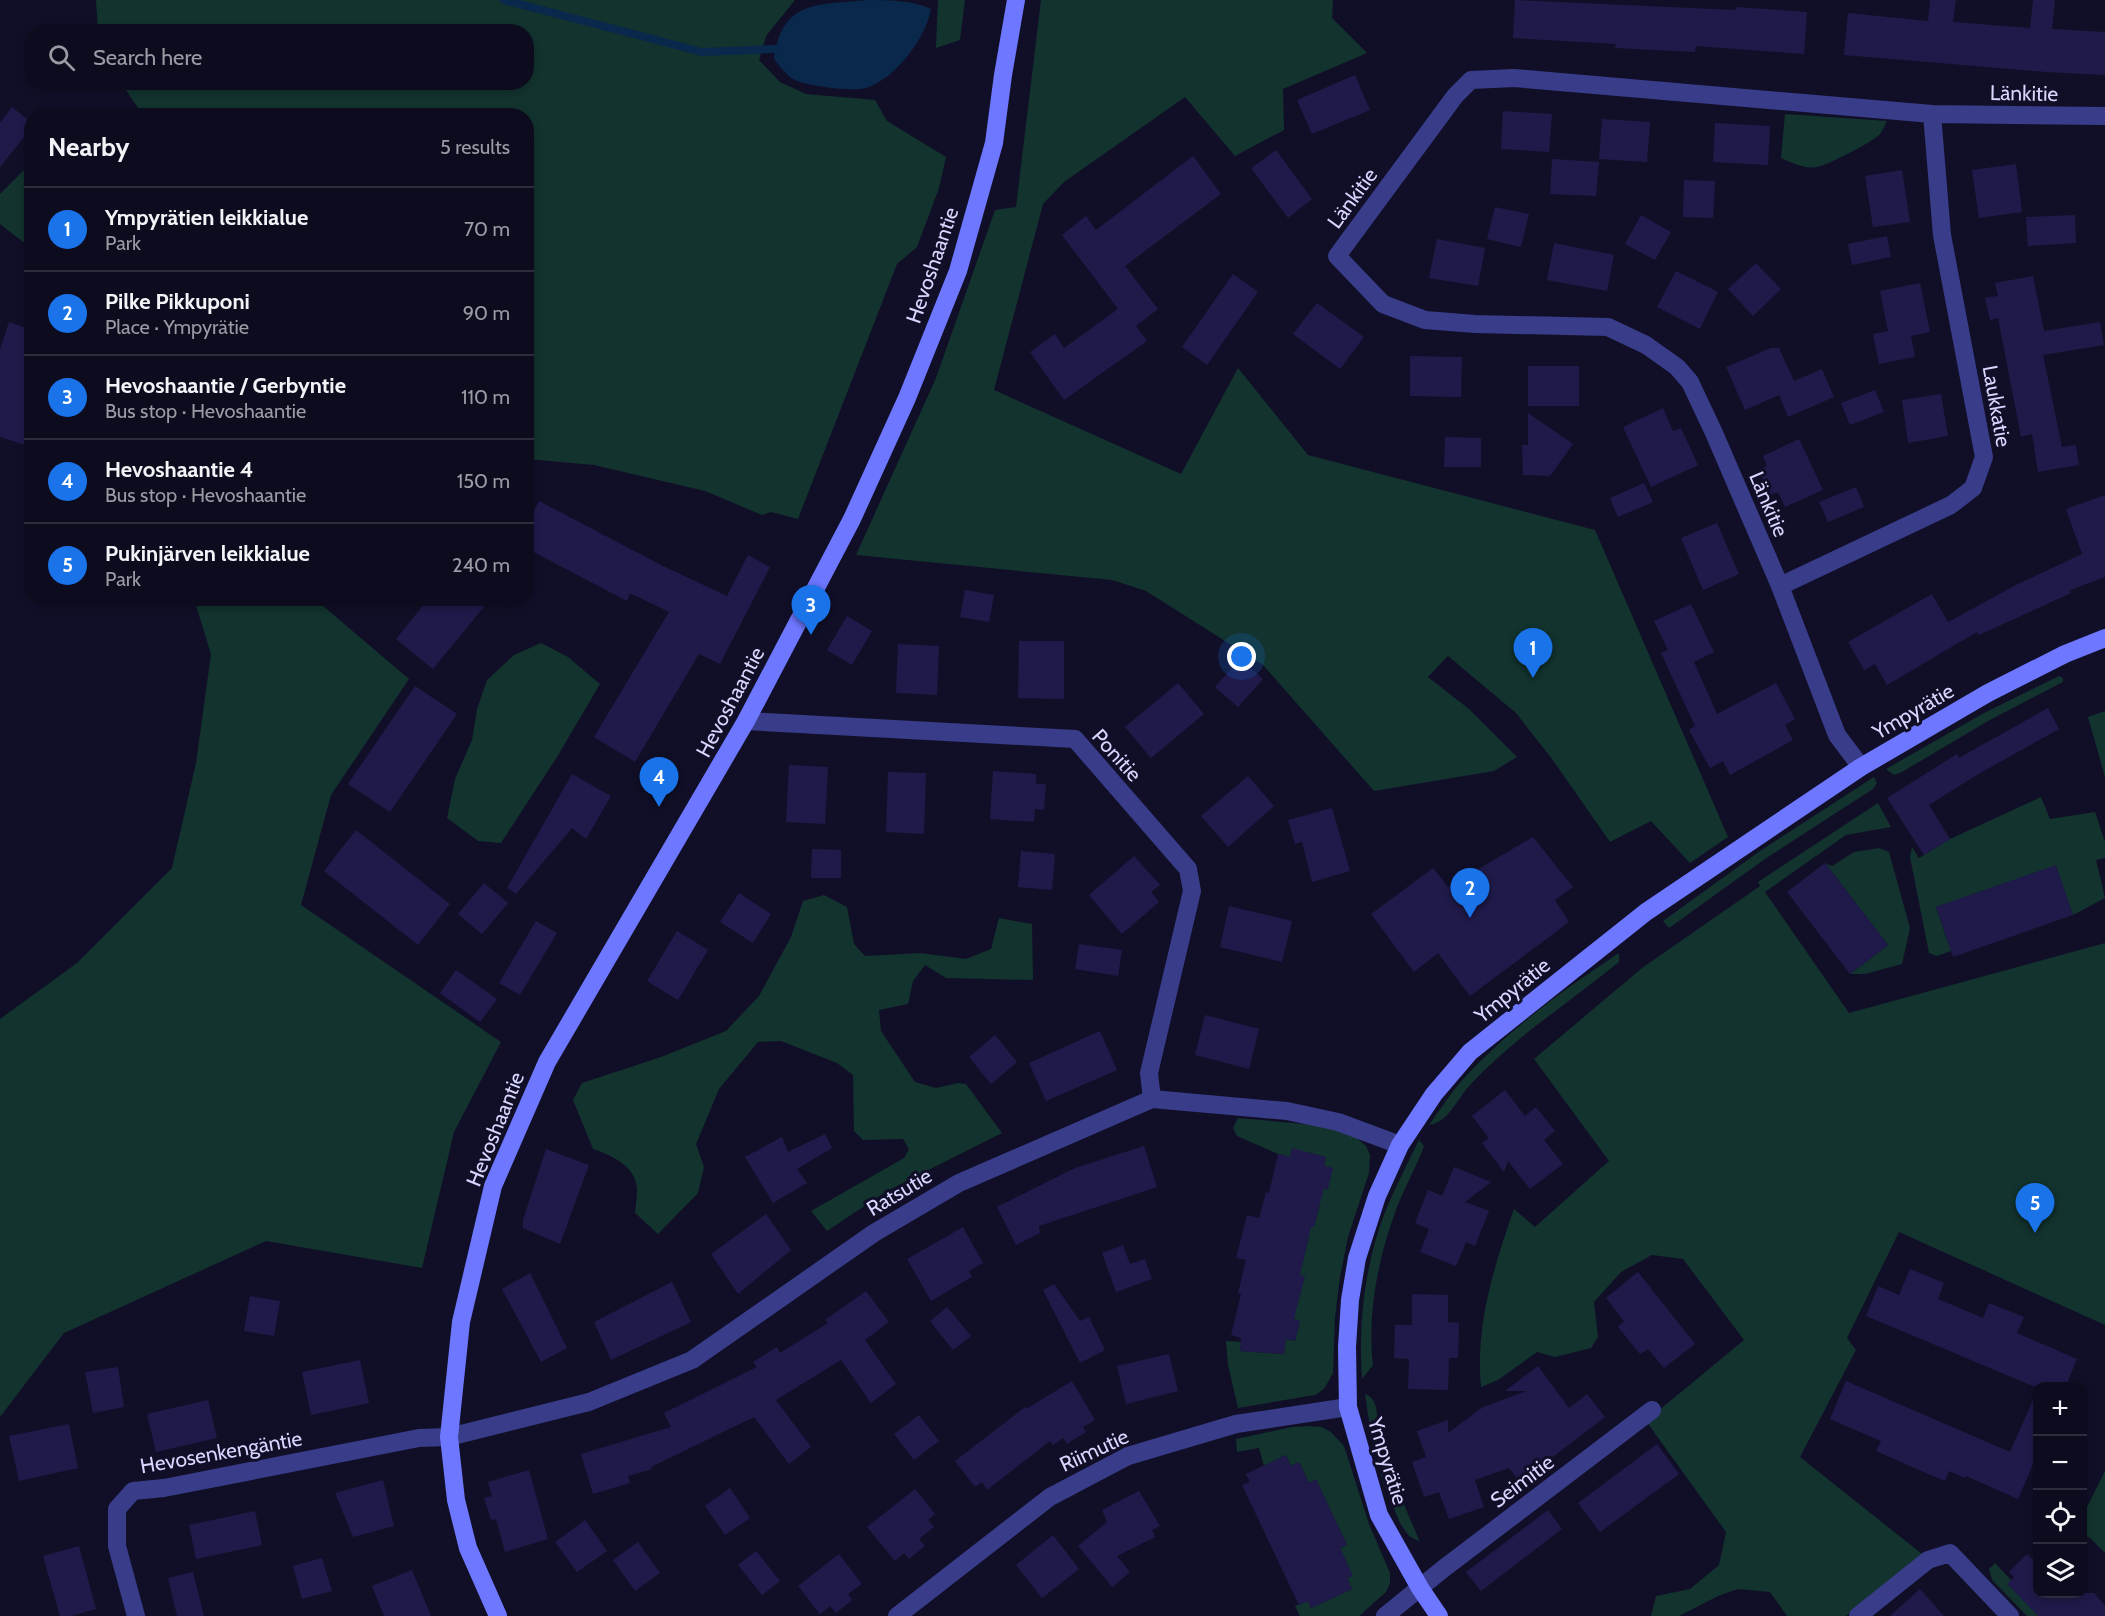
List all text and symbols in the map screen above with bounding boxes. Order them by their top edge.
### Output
search box [24,24,534,90]
icon: search [45,41,78,74]
text: Search here [93,44,202,71]
street label: Länkitie [1990,80,2059,106]
text: Nearby [48,131,129,163]
text: 5 results [440,135,510,159]
street label: Länkitie [1322,163,1382,233]
text: Ympyrätien leikkialue [105,204,308,231]
street label: Hevoshaantie [900,204,964,326]
text: 1 [64,217,71,241]
text: 70 m [464,217,510,241]
text: Park [105,231,141,255]
text: Pilke Pikkuponi [105,288,250,315]
text: 2 [62,301,73,325]
text: 90 m [463,301,510,325]
text: Place · Ympyrätie [105,315,249,339]
street label: Laukkatie [1978,363,2017,449]
text: Hevoshaantie / Gerbyntie [105,372,346,399]
text: 3 [62,385,73,409]
text: 110 m [461,385,510,409]
text: Bus stop · Hevoshaantie [105,399,306,423]
text: Hevoshaantie 4 [105,456,253,483]
street label: Länkitie [1744,468,1794,541]
text: 4 [61,469,74,493]
text: 150 m [457,469,510,493]
text: Bus stop · Hevoshaantie [105,483,306,507]
text: Pukinjärven leikkialue [105,540,310,567]
text: 5 [62,553,73,577]
text: 240 m [452,553,510,577]
text: Park [105,567,141,591]
pin: 3 [792,586,830,635]
pin: 1 [1514,628,1552,678]
your location [1227,642,1256,671]
street label: Hevoshaantie [691,643,770,761]
street label: Ympyrätie [1867,678,1958,745]
street label: Ponitie [1087,724,1147,786]
pin: 4 [640,758,678,807]
pin: 2 [1450,868,1490,918]
street label: Ympyrätie [1469,952,1555,1029]
street label: Hevoshaantie [461,1068,529,1190]
street label: Ratsutie [862,1163,936,1221]
pin: 5 [2016,1184,2054,1233]
map controls [2033,1382,2087,1598]
button: + [2033,1382,2087,1436]
street label: Ympyrätie [1363,1414,1413,1508]
street label: Riimutie [1056,1423,1133,1477]
street label: Hevosenkengäntie [138,1425,304,1479]
button: − [2033,1436,2087,1490]
street label: Seimitie [1485,1449,1559,1513]
button: locate [2033,1490,2087,1544]
button: layers [2033,1544,2087,1598]

